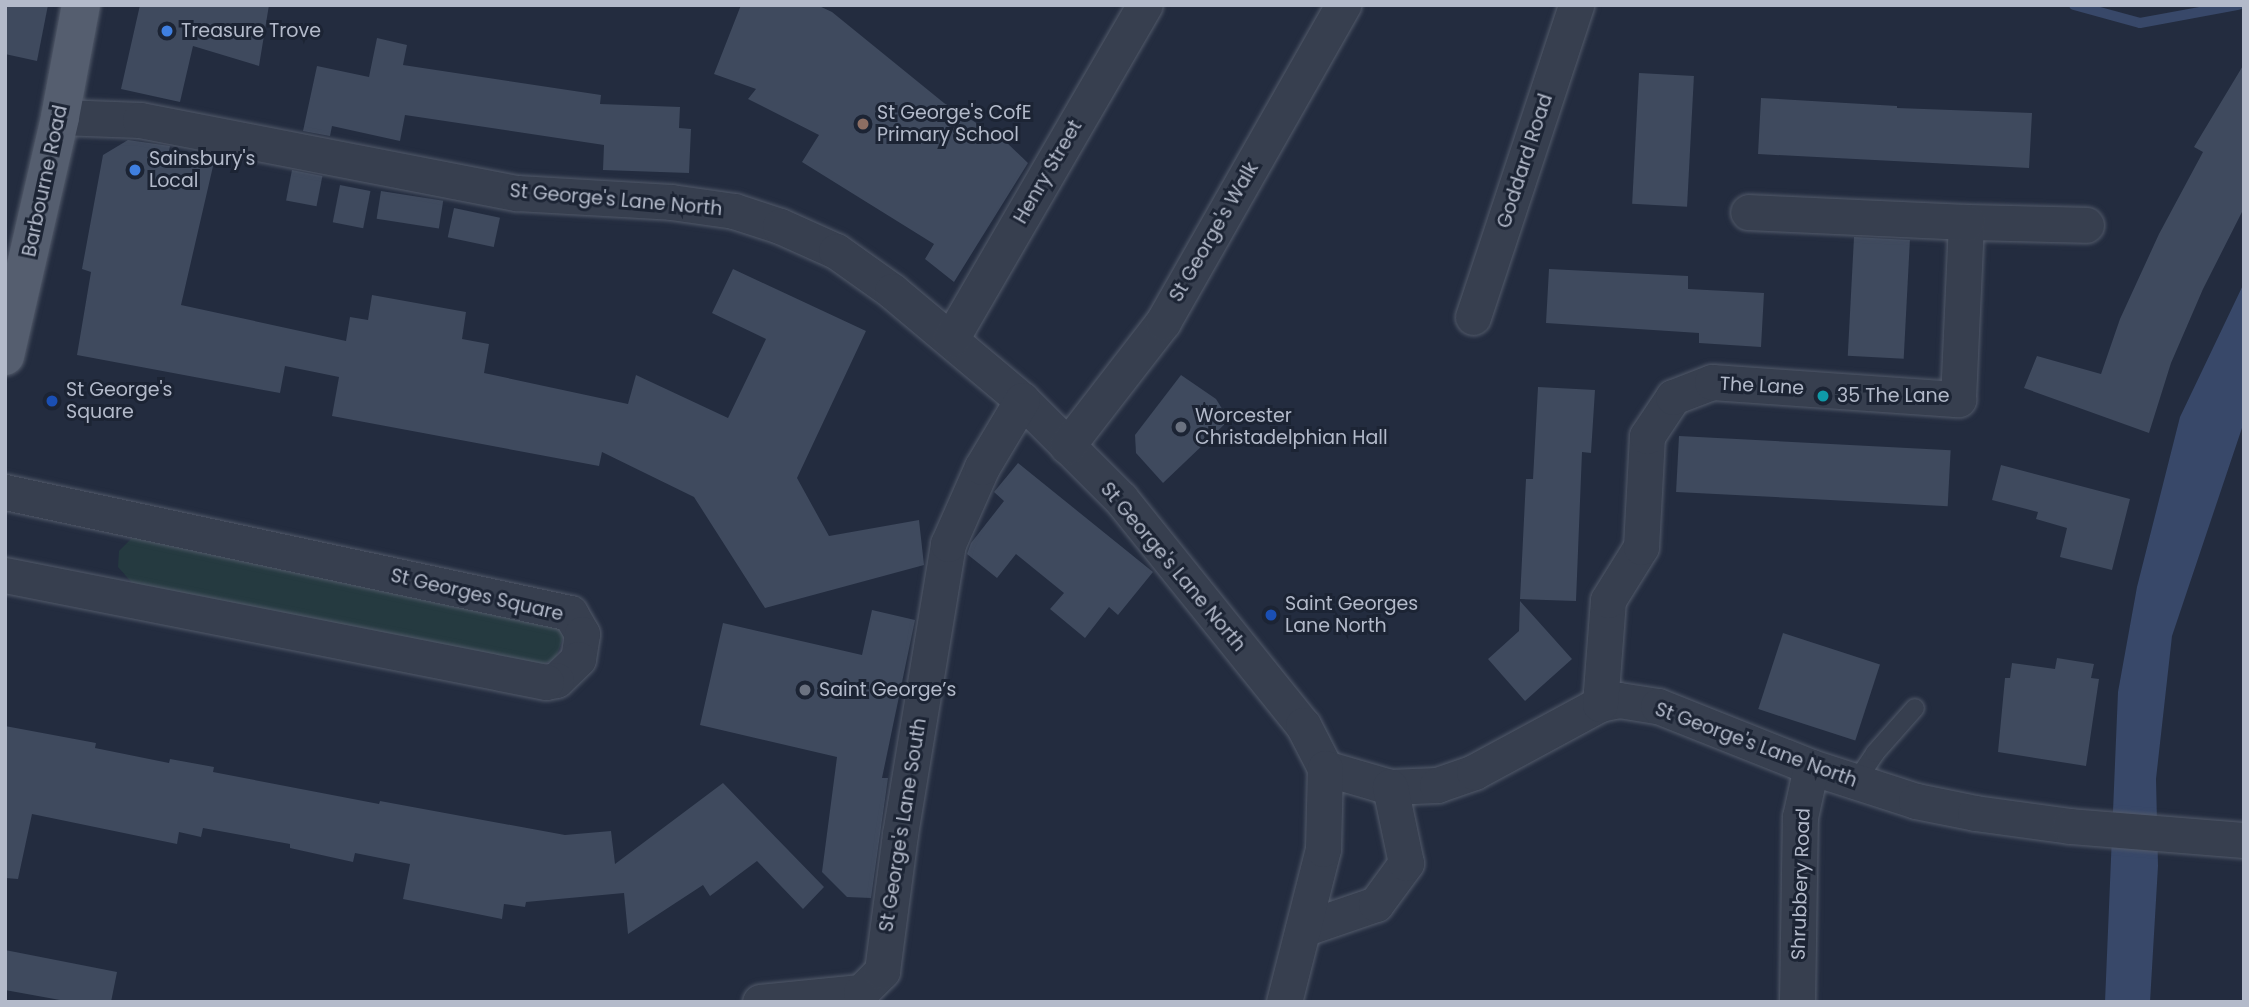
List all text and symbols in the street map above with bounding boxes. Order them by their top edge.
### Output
place label: Treasure Trove [181,20,321,42]
marker: Treasure Trove [159,23,175,39]
street label: Goddard Road [1493,91,1557,231]
place label: St George's CofE Primary School [877,102,1031,146]
street label: Barbourne Road [18,103,72,259]
marker: St George's CofE Primary School [855,116,871,132]
street label: Henry Street [1009,116,1087,228]
place label: Sainsbury's Local [149,148,255,192]
street label: St George's Walk [1165,158,1263,306]
marker: Sainsbury's Local [127,162,143,178]
street label: St George's Lane North [509,179,723,221]
street label: The Lane [1719,372,1805,400]
place label: St George's Square [66,379,173,423]
place label: 35 The Lane [1837,385,1949,407]
marker: 35 The Lane [1815,388,1831,404]
marker: St George's Square [44,393,60,409]
place label: Worcester Christadelphian Hall [1195,405,1388,449]
marker: Worcester Christadelphian Hall [1173,419,1189,435]
street label: St George's Lane North [1096,478,1250,656]
street label: St Georges Square [388,564,566,626]
place label: Saint Georges Lane North [1285,593,1418,637]
marker: Saint Georges Lane North [1263,607,1279,623]
place label: Saint George’s [819,679,956,701]
marker: Saint George’s [797,682,813,698]
street label: St George's Lane North [1652,698,1860,792]
street label: St George's Lane South [875,716,931,934]
street label: Shrubbery Road [1787,808,1815,960]

